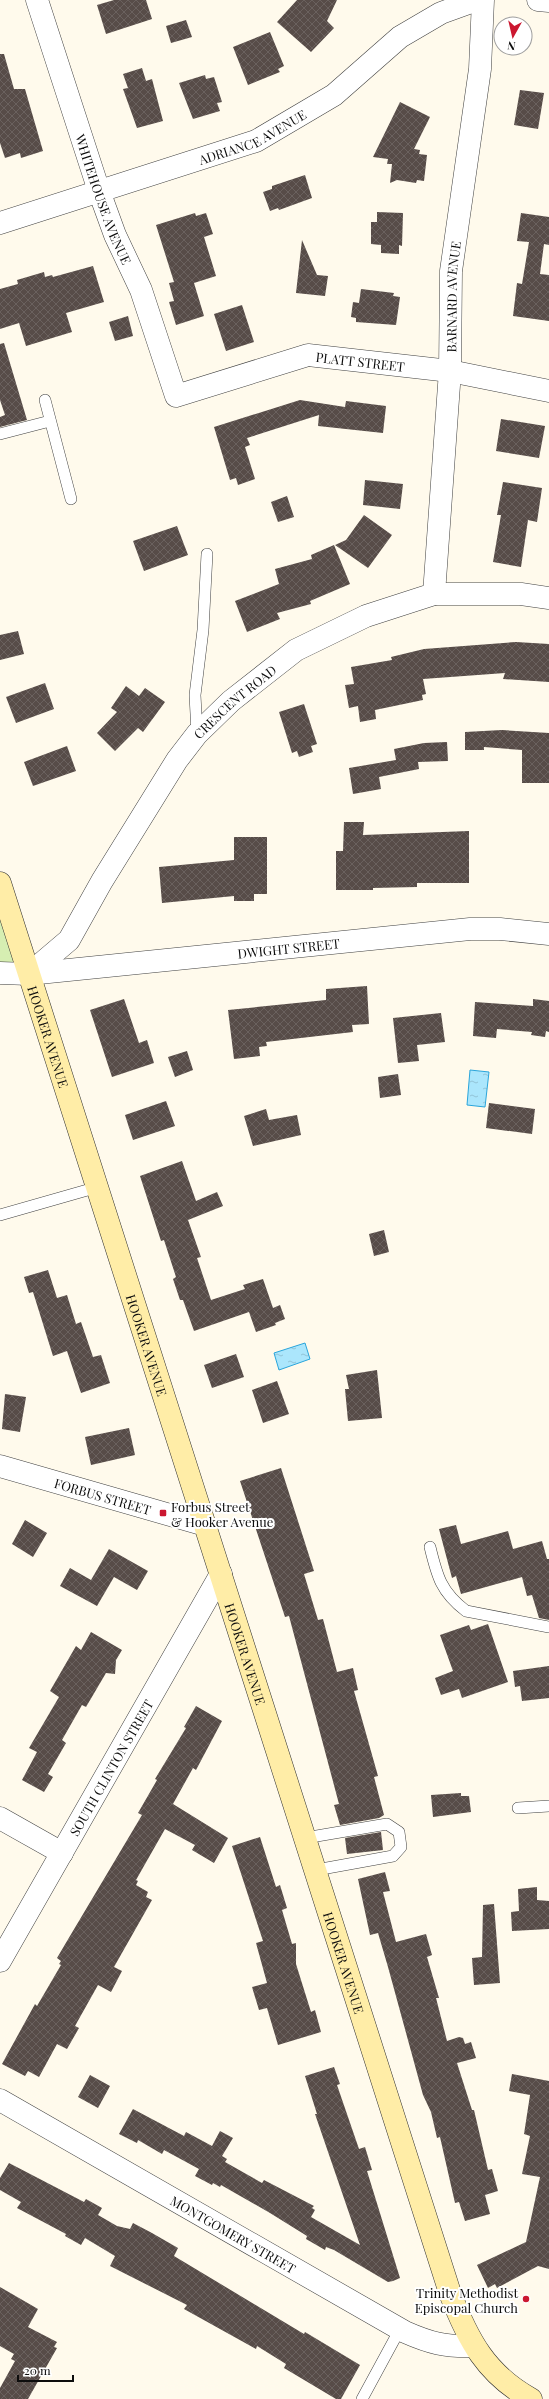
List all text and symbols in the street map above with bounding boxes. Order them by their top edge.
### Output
north arrow [493,16,533,56]
text: N [507,38,517,54]
street label: ADRIANCE AVENUE [195,105,309,168]
street label: WHITEHOUSE AVENUE [72,131,136,267]
street label: BARNARD AVENUE [442,240,464,353]
street label: PLATT STREET [315,347,406,374]
street label: CRESCENT ROAD [189,661,279,742]
street label: DWIGHT STREET [237,934,341,961]
street label: HOOKER AVENUE [25,983,73,1090]
street label: HOOKER AVENUE [123,1292,172,1398]
street label: FORBUS STREET [52,1474,153,1518]
place label: Forbus Street & Hooker Avenue [171,1498,274,1530]
marker: Forbus Street & Hooker Avenue [158,1508,168,1518]
street label: HOOKER AVENUE [222,1601,270,1707]
street label: SOUTH CLINTON STREET [65,1696,156,1839]
street label: HOOKER AVENUE [320,1909,369,2016]
street label: MONTGOMERY STREET [168,2191,299,2276]
place label: Trinity Methodist Episcopal Church [415,2284,518,2316]
marker: Trinity Methodist Episcopal Church [521,2294,531,2304]
scale bar [18,2357,73,2383]
text: 20 m [24,2362,51,2378]

